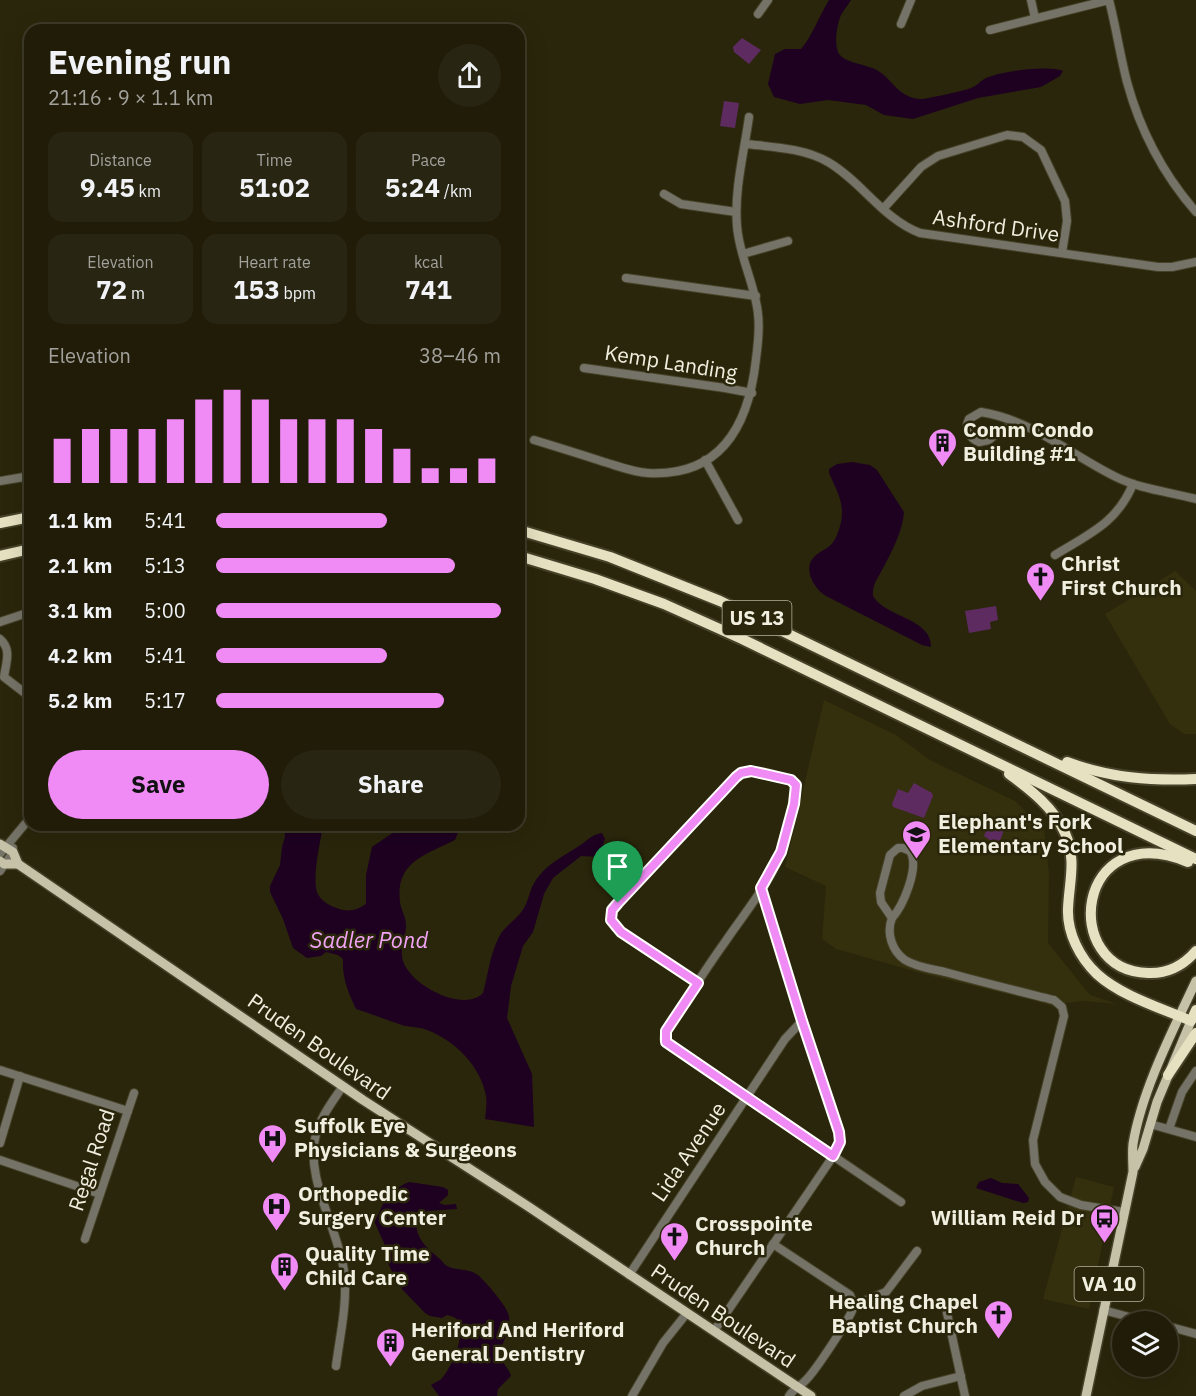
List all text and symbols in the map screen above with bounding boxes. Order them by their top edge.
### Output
text: Evening run [48,40,232,83]
button: share [438,44,501,107]
text: 21:16 · 9 × 1.1 km [48,84,213,111]
text: Distance [89,150,152,170]
text: Time [257,150,292,170]
text: Pace [411,150,446,170]
text: 9.45 [80,170,135,204]
text: 51:02 [239,170,310,204]
text: 5:24 [385,170,440,204]
text: km [135,181,161,201]
text: /km [440,181,472,201]
street label: Ashford Drive [931,202,1061,248]
text: Elevation [87,252,154,272]
text: Heart rate [238,252,311,272]
text: kcal [414,252,443,272]
text: 72 [96,272,127,306]
text: 153 [233,272,280,306]
text: 741 [405,272,452,306]
text: m [127,283,145,303]
text: bpm [280,283,316,303]
street label: Kemp Landing [603,338,739,386]
text: Elevation [48,342,131,369]
text: 38–46 m [419,342,501,369]
place label: Comm Condo Building #1 [963,415,1094,467]
building icon: Comm Condo Building #1 [926,426,958,468]
text: 1.1 km [48,507,112,534]
text: 5:41 [144,507,186,534]
place label: Christ First Church [1061,549,1182,601]
text: 2.1 km [48,552,112,579]
text: 5:13 [144,552,186,579]
church icon: Christ First Church [1024,560,1056,602]
text: 3.1 km [48,597,112,624]
text: 5:00 [144,597,186,624]
road number: US 13 [722,601,792,635]
text: 4.2 km [48,642,112,669]
text: 5:41 [144,642,186,669]
text: 5.2 km [48,687,112,714]
text: 5:17 [144,687,186,714]
button: Save [48,750,269,819]
button: Share [281,750,501,819]
place label: Elephant's Fork Elementary School [938,807,1123,859]
school or university icon: Elephant's Fork Elementary School [901,818,933,860]
pin [592,841,643,903]
icon: arrive [601,850,634,883]
water label: Sadler Pond [310,925,428,954]
street label: Pruden Boulevard [243,986,397,1106]
street label: Lida Avenue [645,1096,732,1207]
street label: Regal Road [61,1105,121,1214]
place label: Suffolk Eye Physicians & Surgeons [294,1111,517,1163]
hospital icon: Suffolk Eye Physicians & Surgeons [257,1122,289,1164]
place label: Orthopedic Surgery Center [298,1179,447,1231]
hospital icon: Orthopedic Surgery Center [261,1190,293,1232]
bus stop icon: William Reid Dr [1089,1202,1121,1244]
place label: William Reid Dr [931,1203,1085,1231]
place label: Crosspointe Church [695,1209,813,1261]
church icon: Crosspointe Church [658,1220,690,1262]
place label: Quality Time Child Care [305,1239,430,1291]
building icon: Quality Time Child Care [268,1250,300,1292]
street label: Pruden Boulevard [646,1256,801,1374]
road number: VA 10 [1074,1267,1144,1301]
place label: Healing Chapel Baptist Church [829,1287,978,1339]
church icon: Healing Chapel Baptist Church [983,1298,1015,1340]
map controls [1112,1311,1178,1377]
button: layers [1112,1311,1178,1377]
place label: Heriford And Heriford General Dentistry [411,1315,625,1367]
building icon: Heriford And Heriford General Dentistry [374,1326,406,1368]

